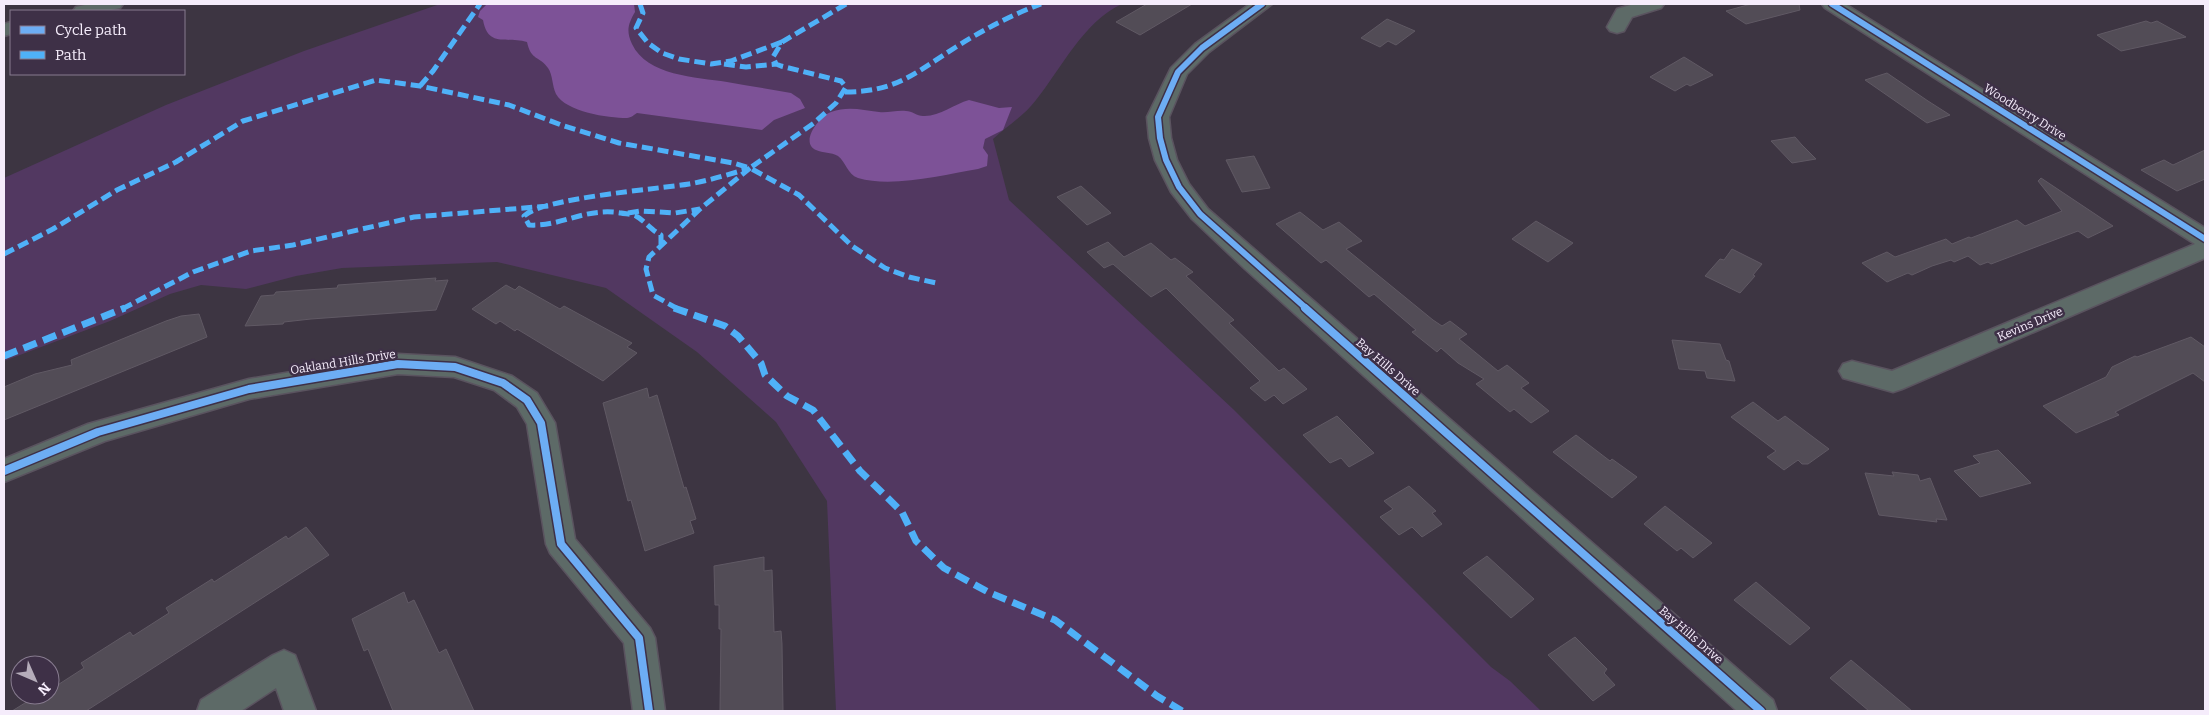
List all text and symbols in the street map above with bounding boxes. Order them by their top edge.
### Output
legend [10,10,185,75]
text: Cycle path [55,21,127,39]
text: Path [55,46,87,64]
street label: Woodberry Drive [1981,81,2069,143]
street label: Kevins Drive [1995,304,2065,344]
street label: Bay Hills Drive [1353,335,1423,399]
street label: Oakland Hills Drive [289,347,397,377]
street label: Bay Hills Drive [1656,603,1726,667]
north arrow [10,655,60,705]
text: N [34,679,54,699]

